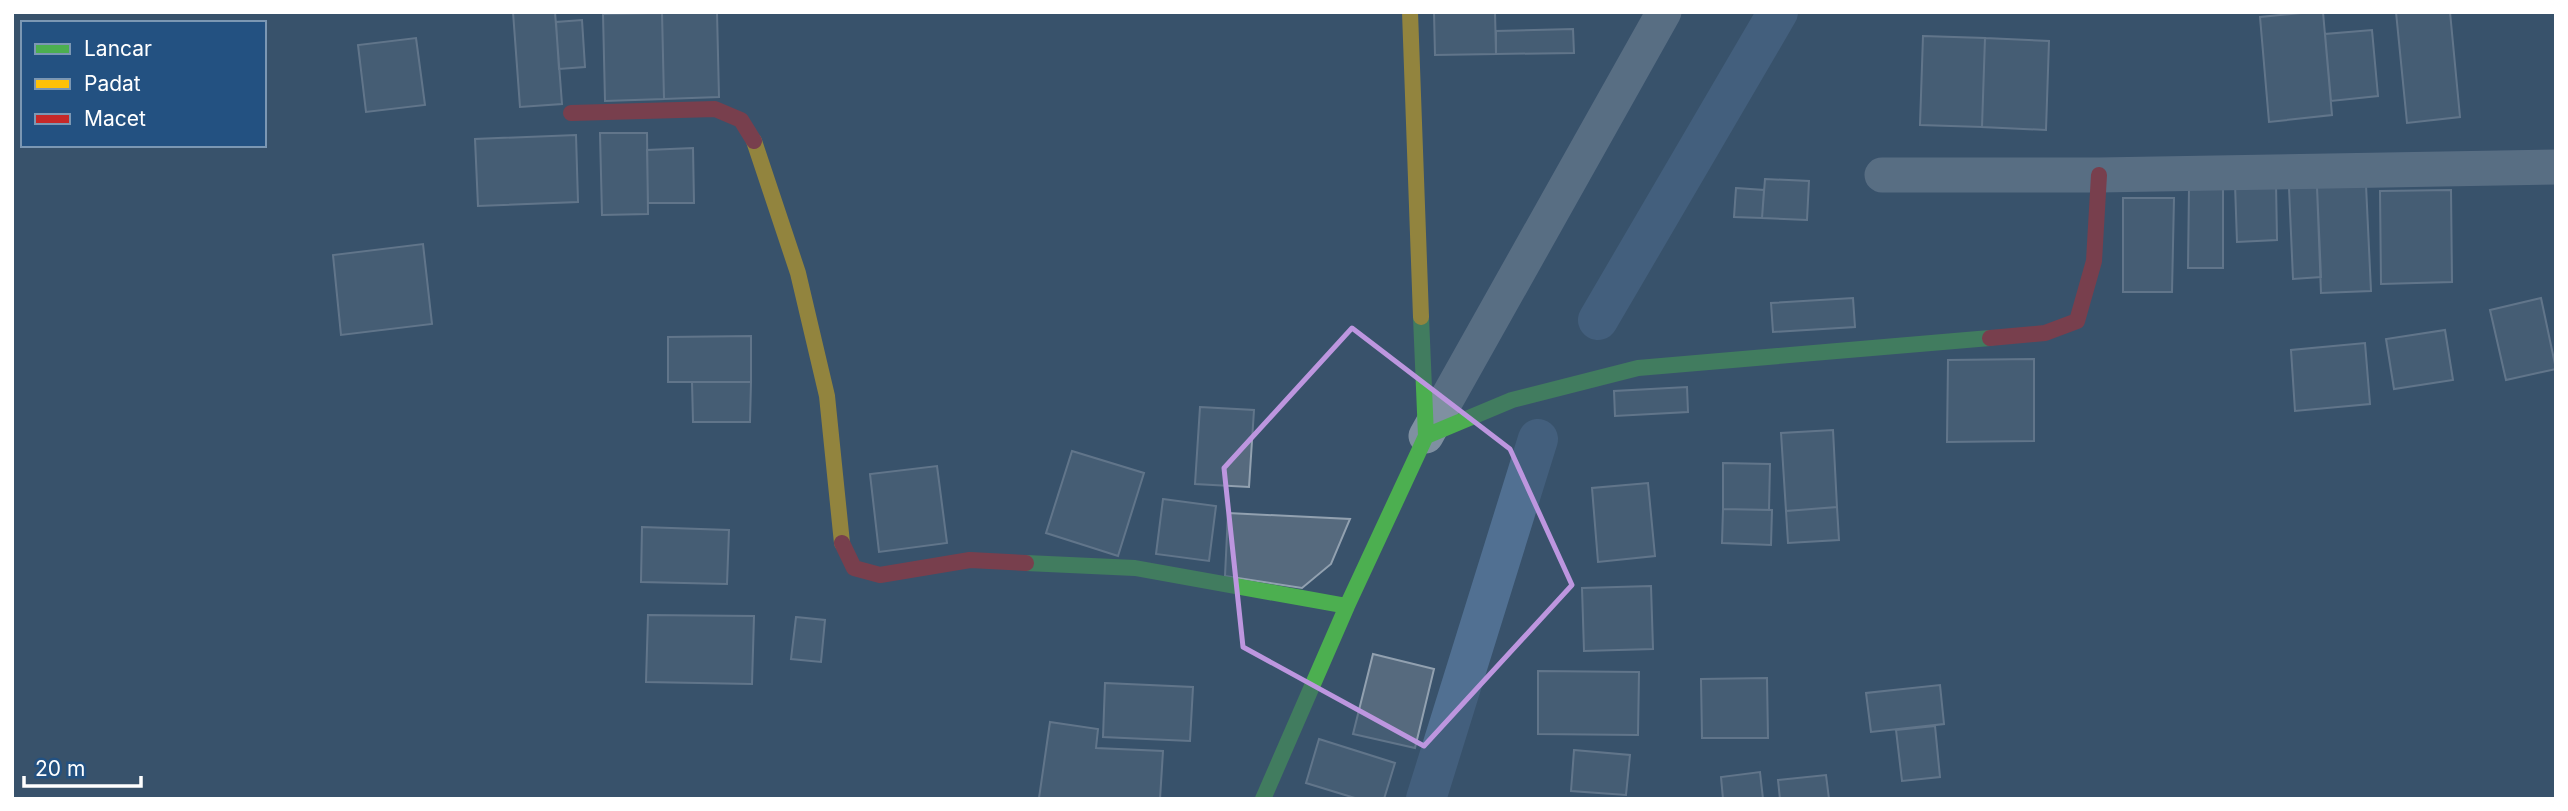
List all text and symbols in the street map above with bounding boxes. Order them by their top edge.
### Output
legend [21,21,266,147]
text: Lancar [84,36,152,61]
text: Padat [84,71,141,96]
text: Macet [84,106,146,131]
scale bar [24,744,142,788]
text: 20 m [35,756,85,781]

